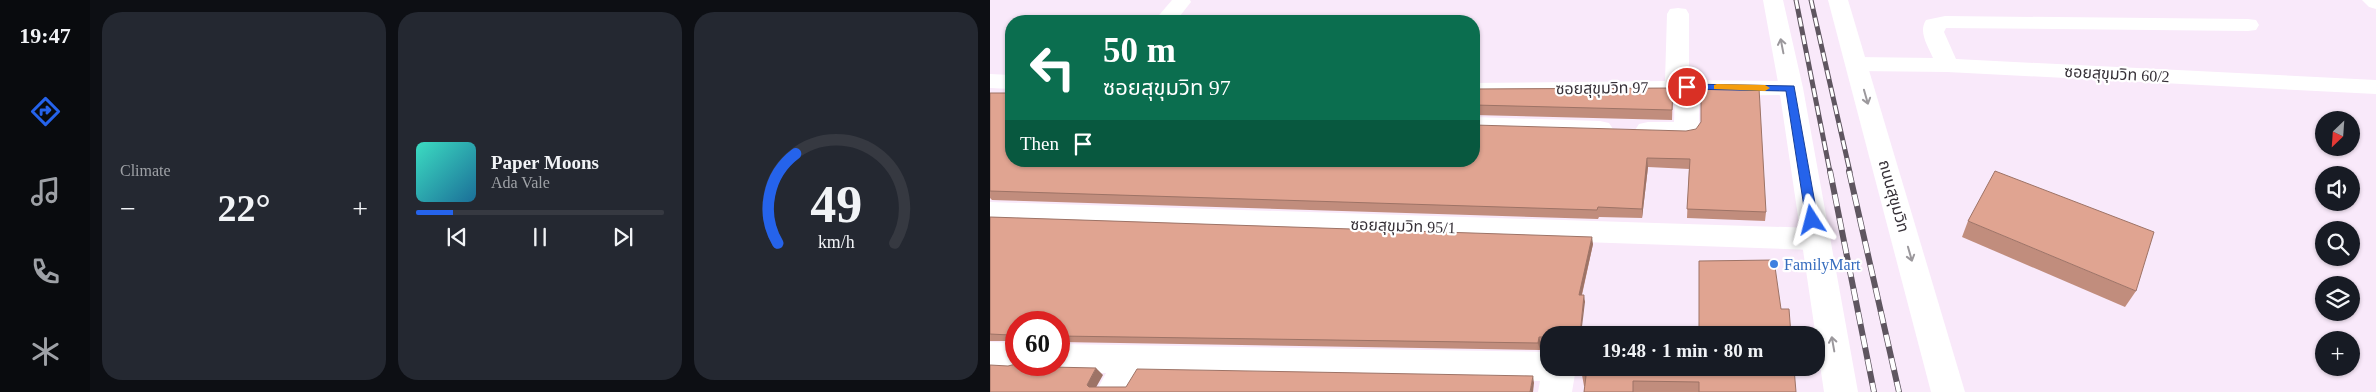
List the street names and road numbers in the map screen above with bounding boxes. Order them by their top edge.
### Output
street label: ซอยสุขุมวิท 60/2 [2064,63,2170,86]
street label: ซอยสุขุมวิท 97 [1555,79,1649,98]
street label: ถนนสุขุมวิท [1875,158,1912,234]
street label: ซอยสุขุมวิท 95/1 [1350,216,1456,237]

